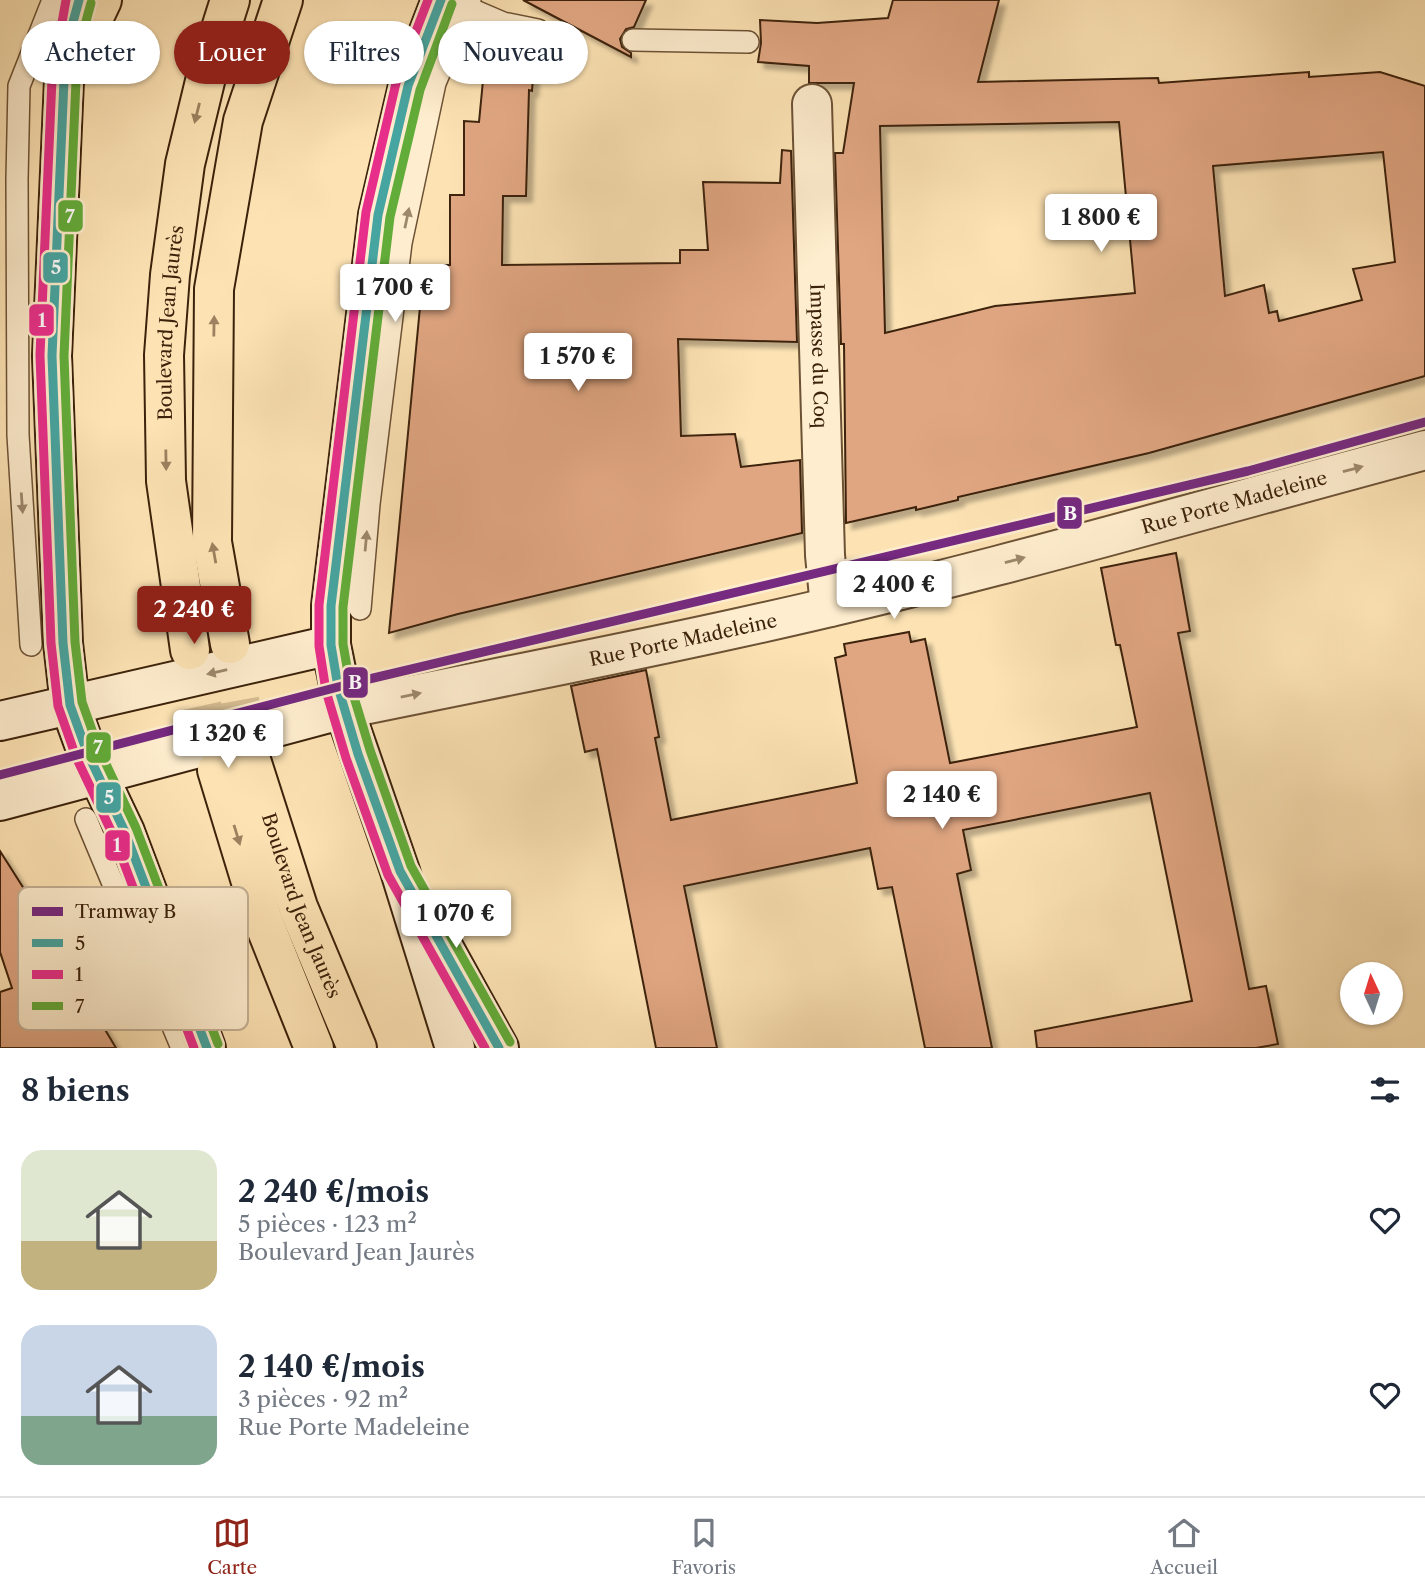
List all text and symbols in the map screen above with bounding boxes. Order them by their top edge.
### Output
chip: Acheter [21,21,160,84]
chip: Louer [174,21,290,84]
chip: Filtres [304,21,424,84]
chip: Nouveau [438,21,588,84]
one-way arrow [192,102,203,124]
pin: 1 800 € [1036,194,1166,254]
line badge: 7 [57,199,84,233]
text: 1 800 € [1061,203,1141,231]
text: 7 [65,205,75,228]
one-way arrow [401,207,412,229]
street label: Boulevard Jean Jaurès [153,224,189,421]
line badge: 5 [42,251,69,284]
text: 5 [51,256,61,279]
pin: 1 700 € [330,264,460,324]
text: 1 700 € [356,273,434,301]
street label: Impasse du Coq [805,283,832,429]
line badge: 1 [28,303,55,337]
text: 1 [38,309,47,332]
one-way arrow [208,314,220,336]
pin: 1 570 € [513,334,643,393]
text: 1 570 € [540,342,616,370]
one-way arrow [160,449,172,471]
one-way arrow [1342,463,1364,474]
street label: Rue Porte Madeleine [1139,466,1329,539]
one-way arrow [17,492,28,514]
line badge: B [1056,496,1083,530]
text: B [1063,502,1077,525]
one-way arrow [361,529,372,551]
one-way arrow [208,542,219,564]
one-way arrow [1005,555,1026,565]
pin: 2 400 € [829,562,959,621]
text: 2 400 € [853,570,935,598]
pin: 2 240 € [129,586,259,646]
text: 2 240 € [153,595,235,623]
street label: Rue Porte Madeleine [587,609,779,671]
one-way arrow [206,666,228,677]
line badge: B [342,666,369,699]
text: B [348,671,362,694]
one-way arrow [400,690,422,701]
pin: 1 320 € [163,710,293,770]
text: 1 320 € [189,719,267,747]
line badge: 7 [85,731,112,764]
text: 7 [93,736,103,759]
pin: 2 140 € [877,772,1007,831]
text: 2 140 € [903,780,981,808]
line badge: 5 [95,781,122,814]
text: 5 [104,786,114,809]
street label: Boulevard Jean Jaurès [257,810,346,1002]
one-way arrow [232,825,242,846]
line badge: 1 [104,829,131,862]
text: 1 [113,834,122,857]
legend [18,887,248,1030]
pin: 1 070 € [391,890,521,950]
text: 1 070 € [417,899,495,927]
text: Tramway B [75,900,176,923]
text: 5 [75,932,85,955]
north arrow [1340,962,1404,1026]
map controls [1340,962,1403,1025]
text: 1 [75,963,83,986]
text: 7 [75,995,85,1018]
icon: filters [1366,1071,1404,1109]
text: 8 biens [21,1072,130,1109]
text: 2 240 €/mois [238,1173,429,1210]
icon: home [77,1178,161,1262]
icon: heart [1366,1201,1404,1239]
text: 5 pièces · 123 m² [238,1210,417,1238]
text: Boulevard Jean Jaurès [238,1238,475,1266]
text: 2 140 €/mois [238,1348,425,1385]
icon: home [77,1353,161,1437]
icon: heart [1366,1376,1404,1414]
text: 3 pièces · 92 m² [238,1385,408,1413]
text: Rue Porte Madeleine [238,1413,470,1441]
tab: Carte [207,1514,257,1579]
tab: Favoris [671,1514,736,1579]
tab: Accueil [1150,1514,1218,1579]

